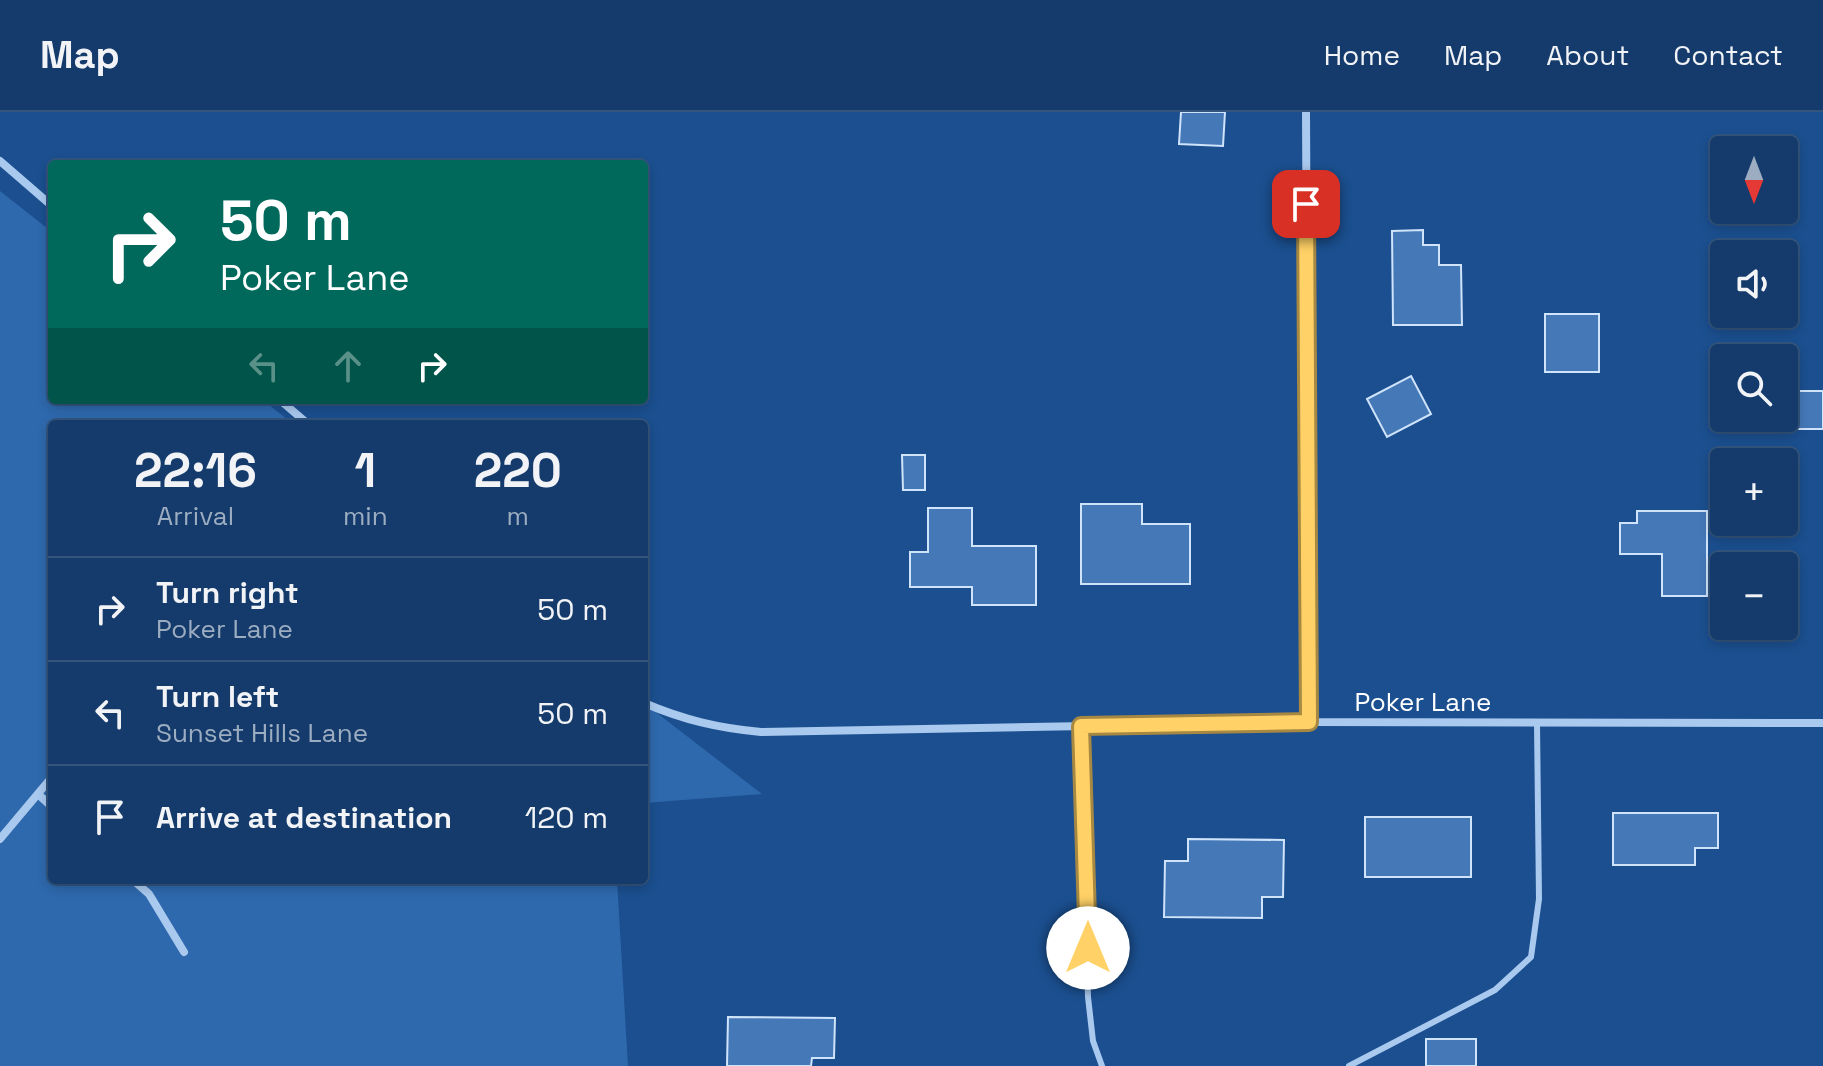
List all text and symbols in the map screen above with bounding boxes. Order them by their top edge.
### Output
text: Map [40,31,120,79]
text: Home [1324,37,1400,73]
text: Map [1444,37,1502,73]
text: About [1546,37,1629,73]
text: Contact [1673,37,1783,73]
north arrow [1710,136,1798,224]
map controls [1710,136,1798,640]
pin [1272,170,1340,238]
icon: arrive [1284,182,1328,226]
text: 50 m [220,185,352,256]
icon: right [88,192,192,296]
button: sound [1710,240,1798,328]
text: Poker Lane [220,255,410,301]
icon: left [242,344,286,388]
icon: ahead [326,344,370,388]
icon: right [410,344,454,388]
button: search [1710,344,1798,432]
text: 22:16 [134,440,257,501]
text: 1 [354,440,376,501]
text: 220 [474,440,562,501]
button: + [1710,448,1798,536]
text: Arrival [157,499,234,533]
text: min [343,499,388,533]
text: m [507,499,529,533]
button: − [1710,552,1798,640]
text: Turn right [156,573,299,612]
icon: right [88,587,132,631]
text: 50 m [537,590,608,629]
text: Poker Lane [156,612,293,646]
text: Turn left [156,677,279,716]
street label: Poker Lane [1355,685,1491,719]
icon: left [88,691,132,735]
text: 50 m [537,694,608,733]
text: Sunset Hills Lane [156,716,368,750]
icon: arrive [88,795,132,839]
text: Arrive at destination [156,798,452,837]
text: 120 m [525,798,608,837]
position arrow [1046,906,1130,990]

